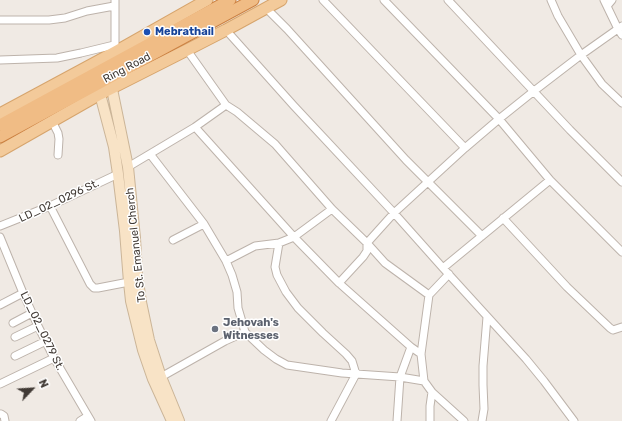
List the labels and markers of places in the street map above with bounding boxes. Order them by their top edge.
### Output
place label: Mebrathail [155,25,214,39]
marker: Mebrathail [142,27,152,37]
place label: Jehovah's Witnesses [223,316,279,342]
marker: Jehovah's Witnesses [210,324,220,334]

